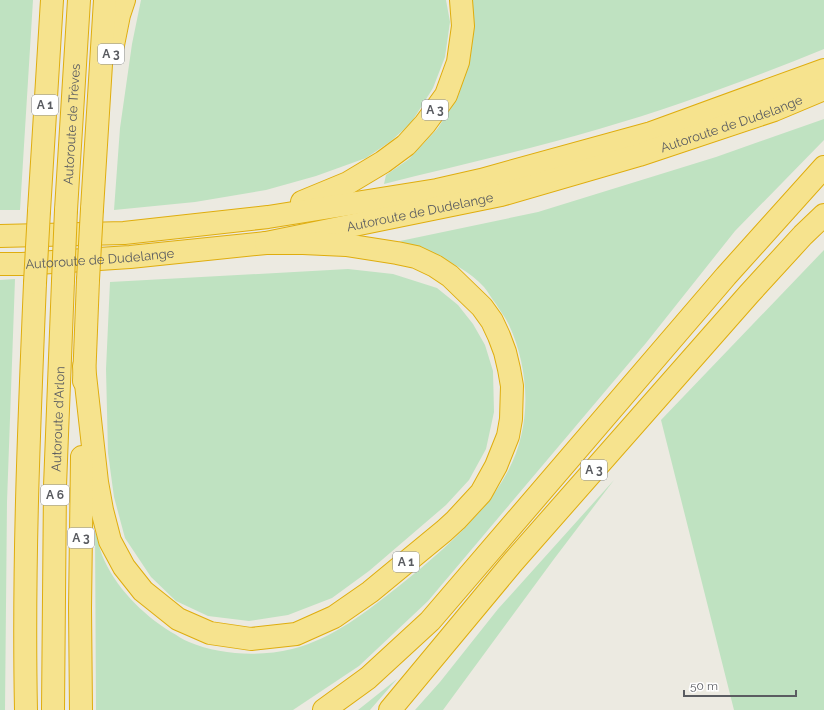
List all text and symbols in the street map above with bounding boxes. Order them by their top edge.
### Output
road number: A 3 [98,44,124,64]
street label: Autoroute de Trèves [60,63,83,185]
street label: Autoroute de Dudelange [658,91,805,155]
road number: A 1 [32,95,58,115]
road number: A 3 [422,100,448,120]
street label: Autoroute de Dudelange [345,189,495,234]
street label: Autoroute de Dudelange [25,245,175,271]
street label: Autoroute d'Arlon [48,366,67,472]
road number: A 3 [581,460,607,480]
road number: A 6 [41,485,69,505]
road number: A 3 [68,528,94,548]
road number: A 1 [393,552,419,572]
scale bar [684,672,796,698]
text: 50 m [690,679,718,693]

